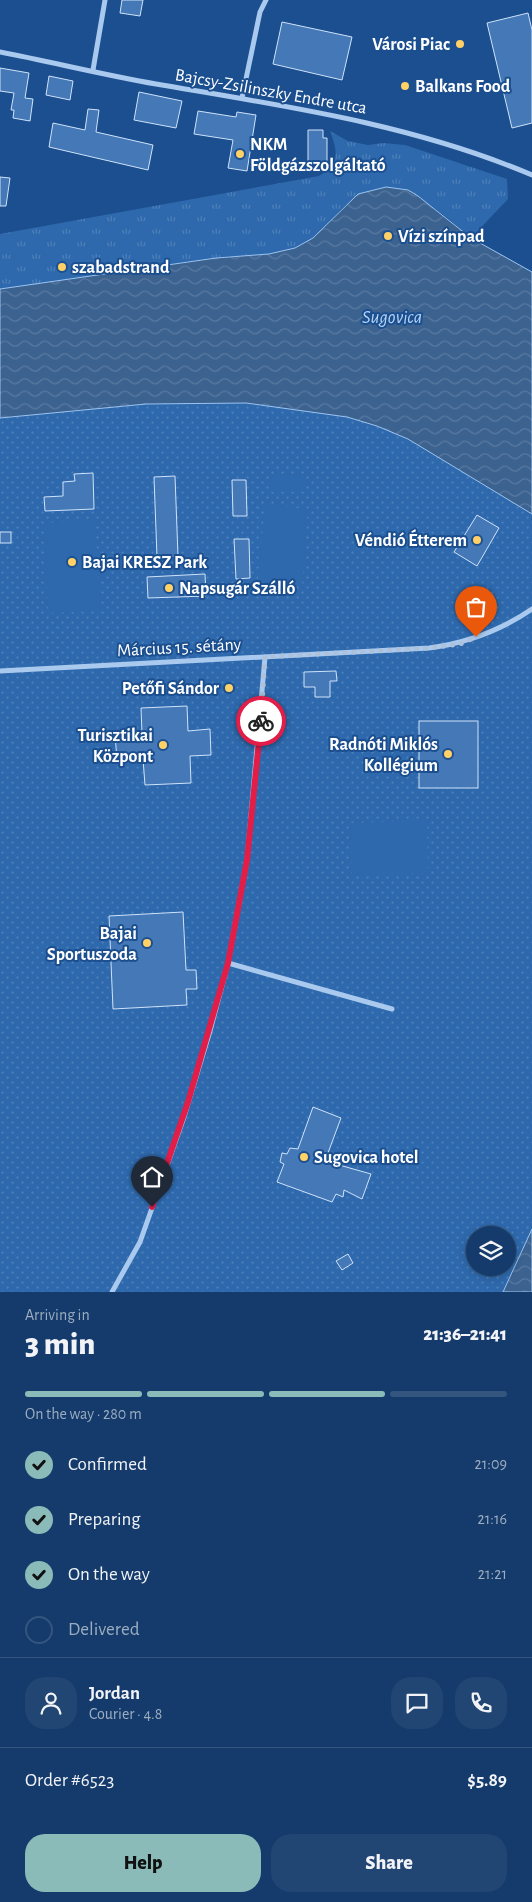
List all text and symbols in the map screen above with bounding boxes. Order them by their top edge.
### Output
place label: Városi Piac [372,36,450,54]
marker: Városi Piac [454,38,466,50]
street label: Bajcsy-Zsilinszky Endre utca [173,66,368,118]
place label: Balkans Food [415,78,511,96]
marker: Balkans Food [399,80,411,92]
place label: NKM Földgázszolgáltató [250,136,386,175]
marker: NKM Földgázszolgáltató [234,148,246,160]
place label: Vízi színpad [398,228,485,246]
marker: Vízi színpad [382,230,394,242]
place label: szabadstrand [72,259,170,277]
marker: szabadstrand [56,261,68,273]
water label: Sugovica [362,308,422,327]
place label: Véndió Étterem [355,529,467,550]
marker: Véndió Étterem [471,534,483,546]
place label: Bajai KRESZ Park [82,554,207,572]
marker: Bajai KRESZ Park [66,556,78,568]
place label: Napsugár Szálló [179,580,296,598]
marker: Napsugár Szálló [163,582,175,594]
pin [455,586,497,637]
icon: bag [462,593,490,621]
street label: Március 15. sétány [117,636,242,660]
place label: Petőfi Sándor [122,680,220,698]
marker: Petőfi Sándor [223,682,235,694]
courier [236,696,286,746]
icon: bike [247,707,275,735]
place label: Turisztikai Központ [78,727,153,766]
place label: Radnóti Miklós Kollégium [329,736,438,775]
marker: Turisztikai Központ [157,739,169,751]
marker: Radnóti Miklós Kollégium [442,748,454,760]
place label: Bajai Sportuszoda [47,925,137,964]
marker: Bajai Sportuszoda [141,937,153,949]
place label: Sugovica hotel [314,1149,418,1167]
marker: Sugovica hotel [298,1151,310,1163]
pin [131,1156,173,1207]
icon: home [138,1163,166,1191]
map controls [466,1226,516,1276]
button: layers [466,1226,516,1276]
text: Arriving in [25,1307,90,1323]
text: 21:36–21:41 [423,1325,507,1344]
text: 3 min [25,1328,95,1360]
text: On the way · 280 m [25,1406,142,1422]
icon: check [25,1451,53,1479]
text: Confirmed [68,1455,147,1474]
text: 21:09 [475,1456,507,1472]
icon: check [25,1506,53,1534]
text: Preparing [68,1510,141,1529]
text: 21:16 [478,1511,507,1527]
icon: check [25,1561,53,1589]
text: On the way [68,1565,150,1584]
text: 21:21 [478,1566,507,1582]
text: Delivered [68,1620,140,1639]
button: person [25,1677,77,1729]
button: chat [391,1677,443,1729]
button: phone [455,1677,507,1729]
text: Jordan [89,1684,140,1703]
text: Courier · 4.8 [89,1706,162,1722]
text: Order #6523 [25,1771,114,1790]
text: $5.89 [467,1771,507,1790]
button: Help [25,1834,261,1892]
button: Share [271,1834,507,1892]

